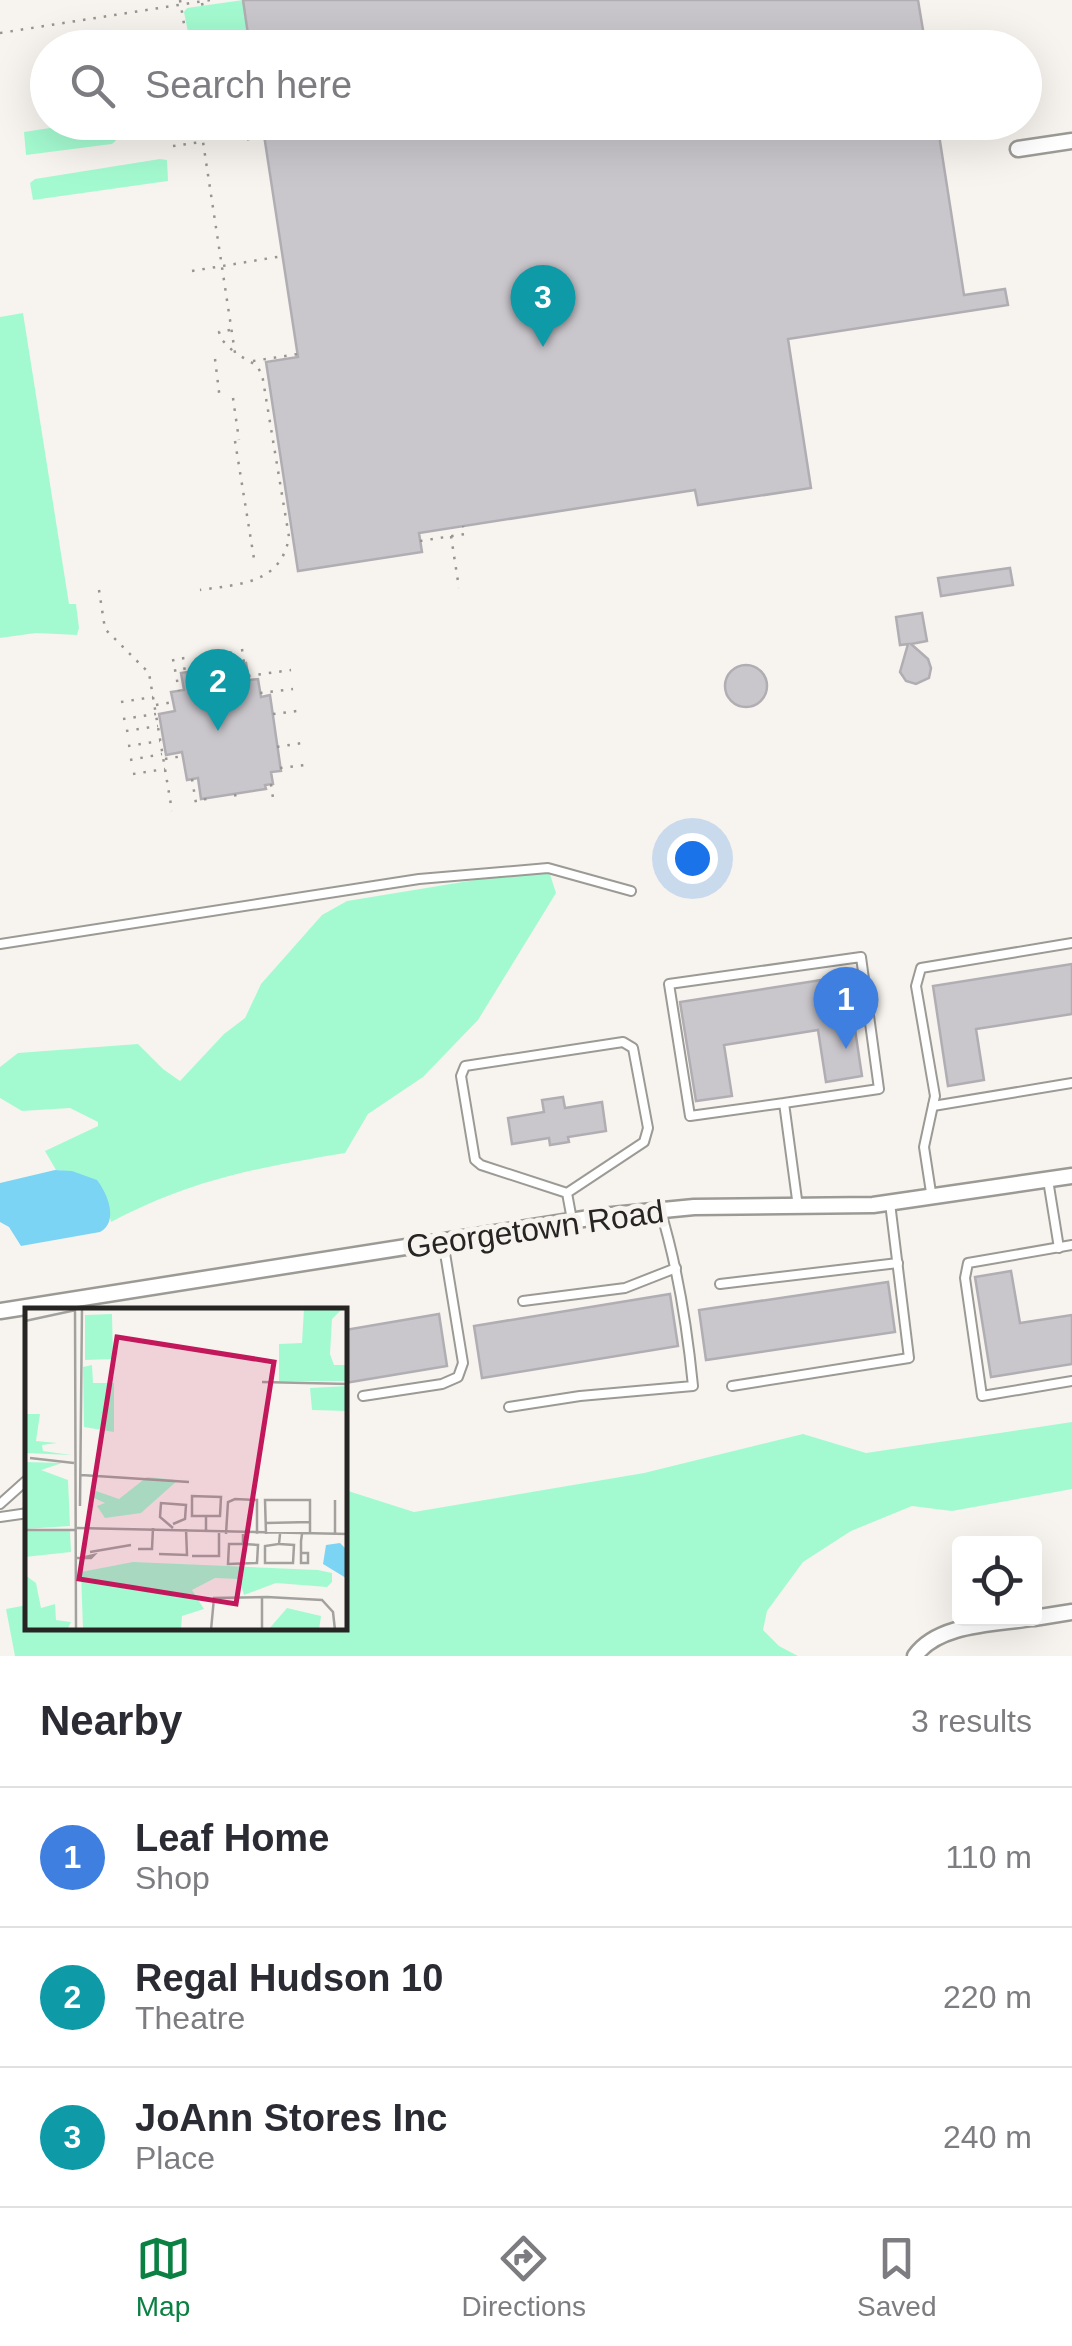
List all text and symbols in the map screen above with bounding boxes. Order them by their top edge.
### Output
search box [30,30,1042,140]
icon: search [65,58,120,113]
text: Search here [145,64,352,106]
pin: 3 [510,264,576,347]
pin: 2 [186,648,250,731]
your location [667,833,718,884]
pin: 1 [814,966,878,1049]
street label: Georgetown Road [404,1193,666,1265]
inset map [25,1308,348,1631]
map controls [952,1536,1042,1626]
button: locate [952,1536,1042,1626]
text: Nearby [40,1697,182,1744]
text: 3 results [911,1703,1032,1739]
text: Leaf Home [135,1817,329,1859]
text: 1 [64,1839,81,1875]
text: 110 m [945,1839,1032,1875]
text: Shop [135,1860,210,1896]
text: Regal Hudson 10 [135,1957,443,1999]
text: 2 [64,1979,81,2015]
text: 220 m [943,1979,1032,2015]
text: Theatre [135,2000,245,2036]
text: JoAnn Stores Inc [135,2097,448,2139]
text: 3 [64,2119,81,2155]
text: 240 m [943,2119,1032,2155]
text: Place [135,2140,215,2176]
tab: Map [136,2231,191,2323]
tab: Directions [462,2231,586,2323]
tab: Saved [857,2231,936,2323]

